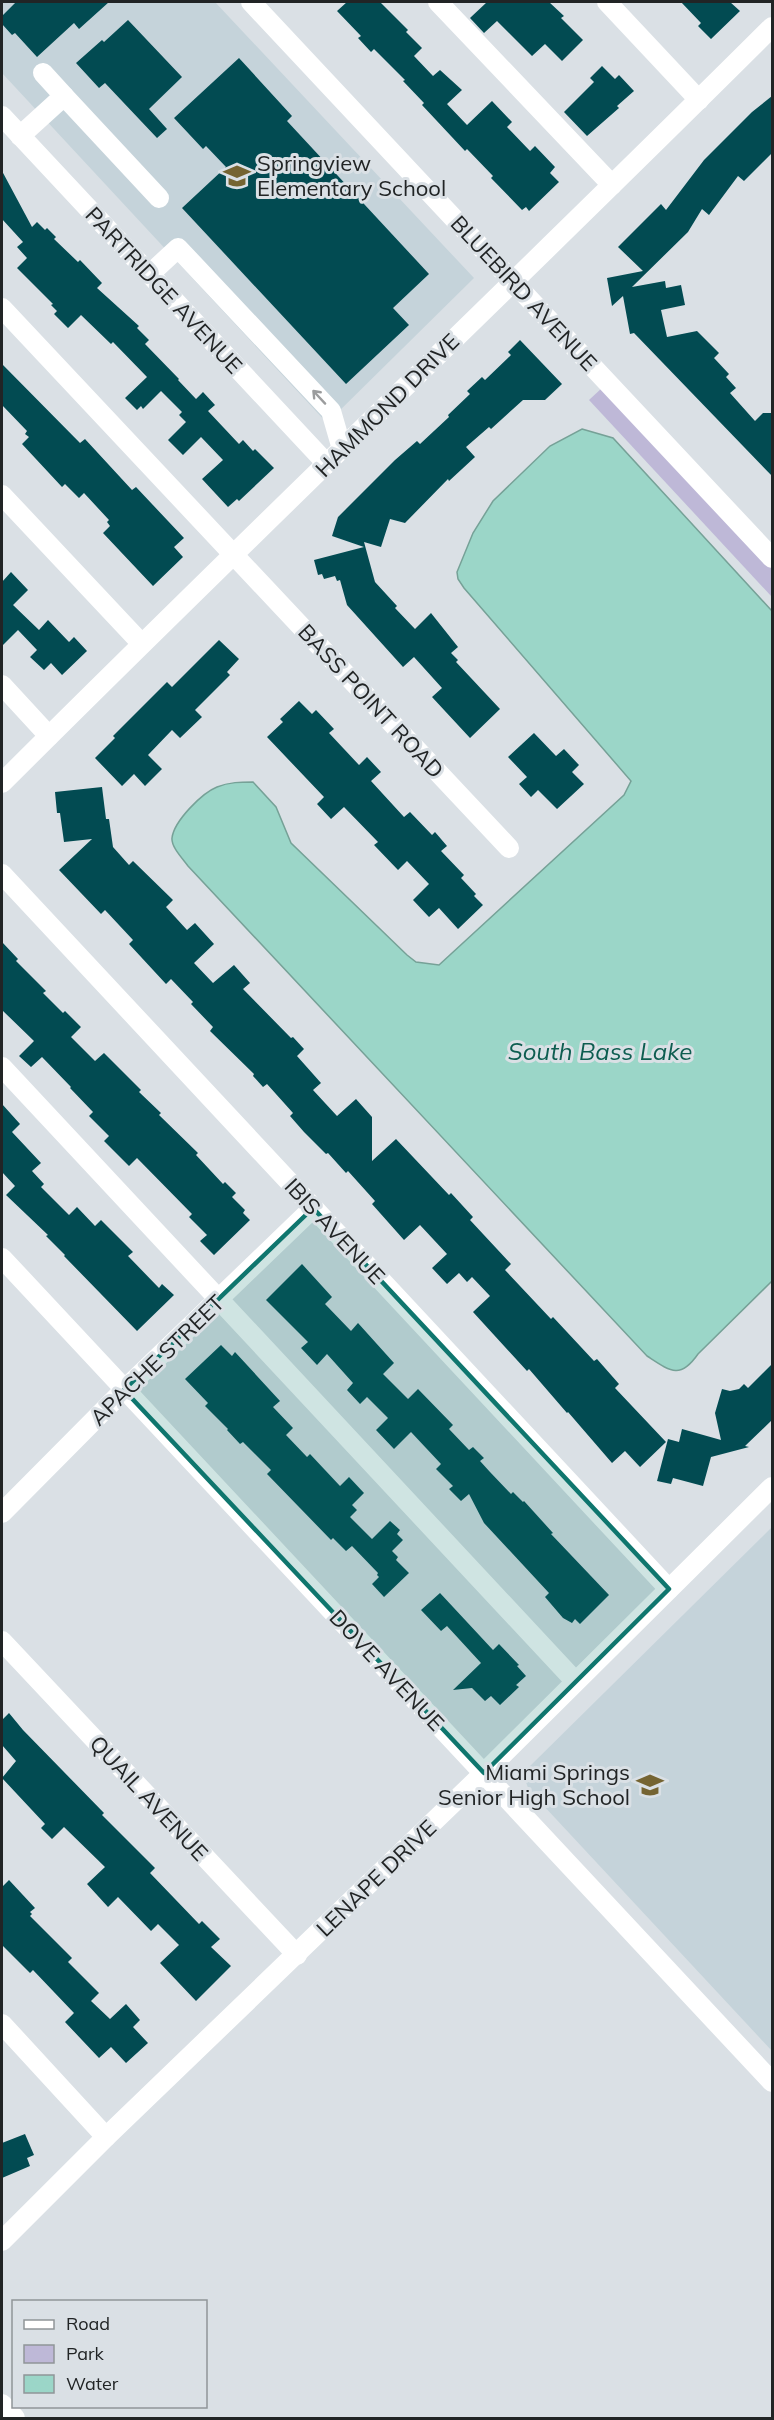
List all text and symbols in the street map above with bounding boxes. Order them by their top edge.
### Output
place label: Springview Elementary School [257,149,446,202]
school or university icon: Springview Elementary School [222,161,252,191]
street label: PARTRIDGE AVENUE [79,201,249,379]
street label: BLUEBIRD AVENUE [445,210,603,376]
street label: HAMMOND DRIVE [309,327,465,483]
one-way arrow [311,390,326,405]
street label: BASS POINT ROAD [292,618,450,784]
water label: South Bass Lake [508,1036,692,1066]
street label: IBIS AVENUE [279,1172,391,1290]
street label: APACHE STREET [84,1289,230,1431]
street label: DOVE AVENUE [324,1603,450,1737]
street label: QUAIL AVENUE [84,1729,214,1867]
place label: Miami Springs Senior High School [438,1758,630,1811]
school or university icon: Miami Springs Senior High School [635,1770,665,1800]
street label: LENAPE DRIVE [310,1814,442,1942]
legend [12,2300,207,2408]
text: Road [66,2312,110,2335]
text: Park [66,2342,105,2365]
text: Water [66,2372,119,2395]

